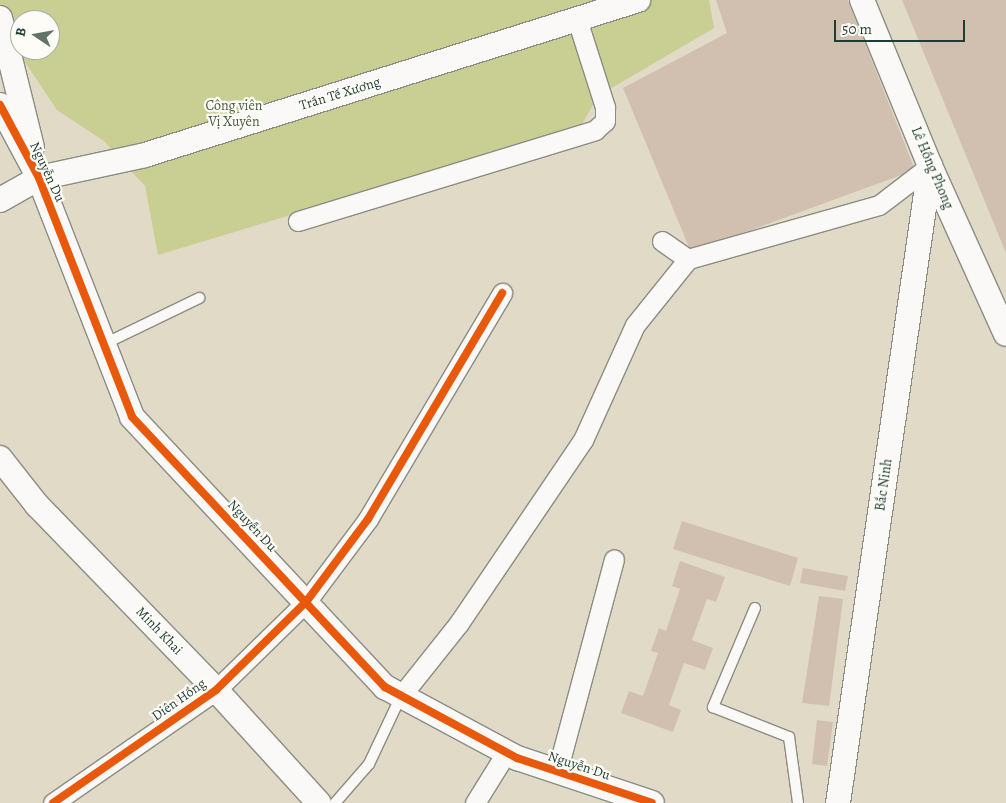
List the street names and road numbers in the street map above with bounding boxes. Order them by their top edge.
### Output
street label: Trần Tế Xương [297,74,383,114]
street label: Lê Hồng Phong [907,124,957,212]
street label: Nguyễn Du [26,139,68,205]
street label: Bắc Ninh [872,458,896,512]
street label: Nguyễn Du [224,497,280,555]
street label: Minh Khai [132,603,186,659]
street label: Diên Hồng [149,675,209,725]
street label: Nguyễn Du [546,748,612,784]

